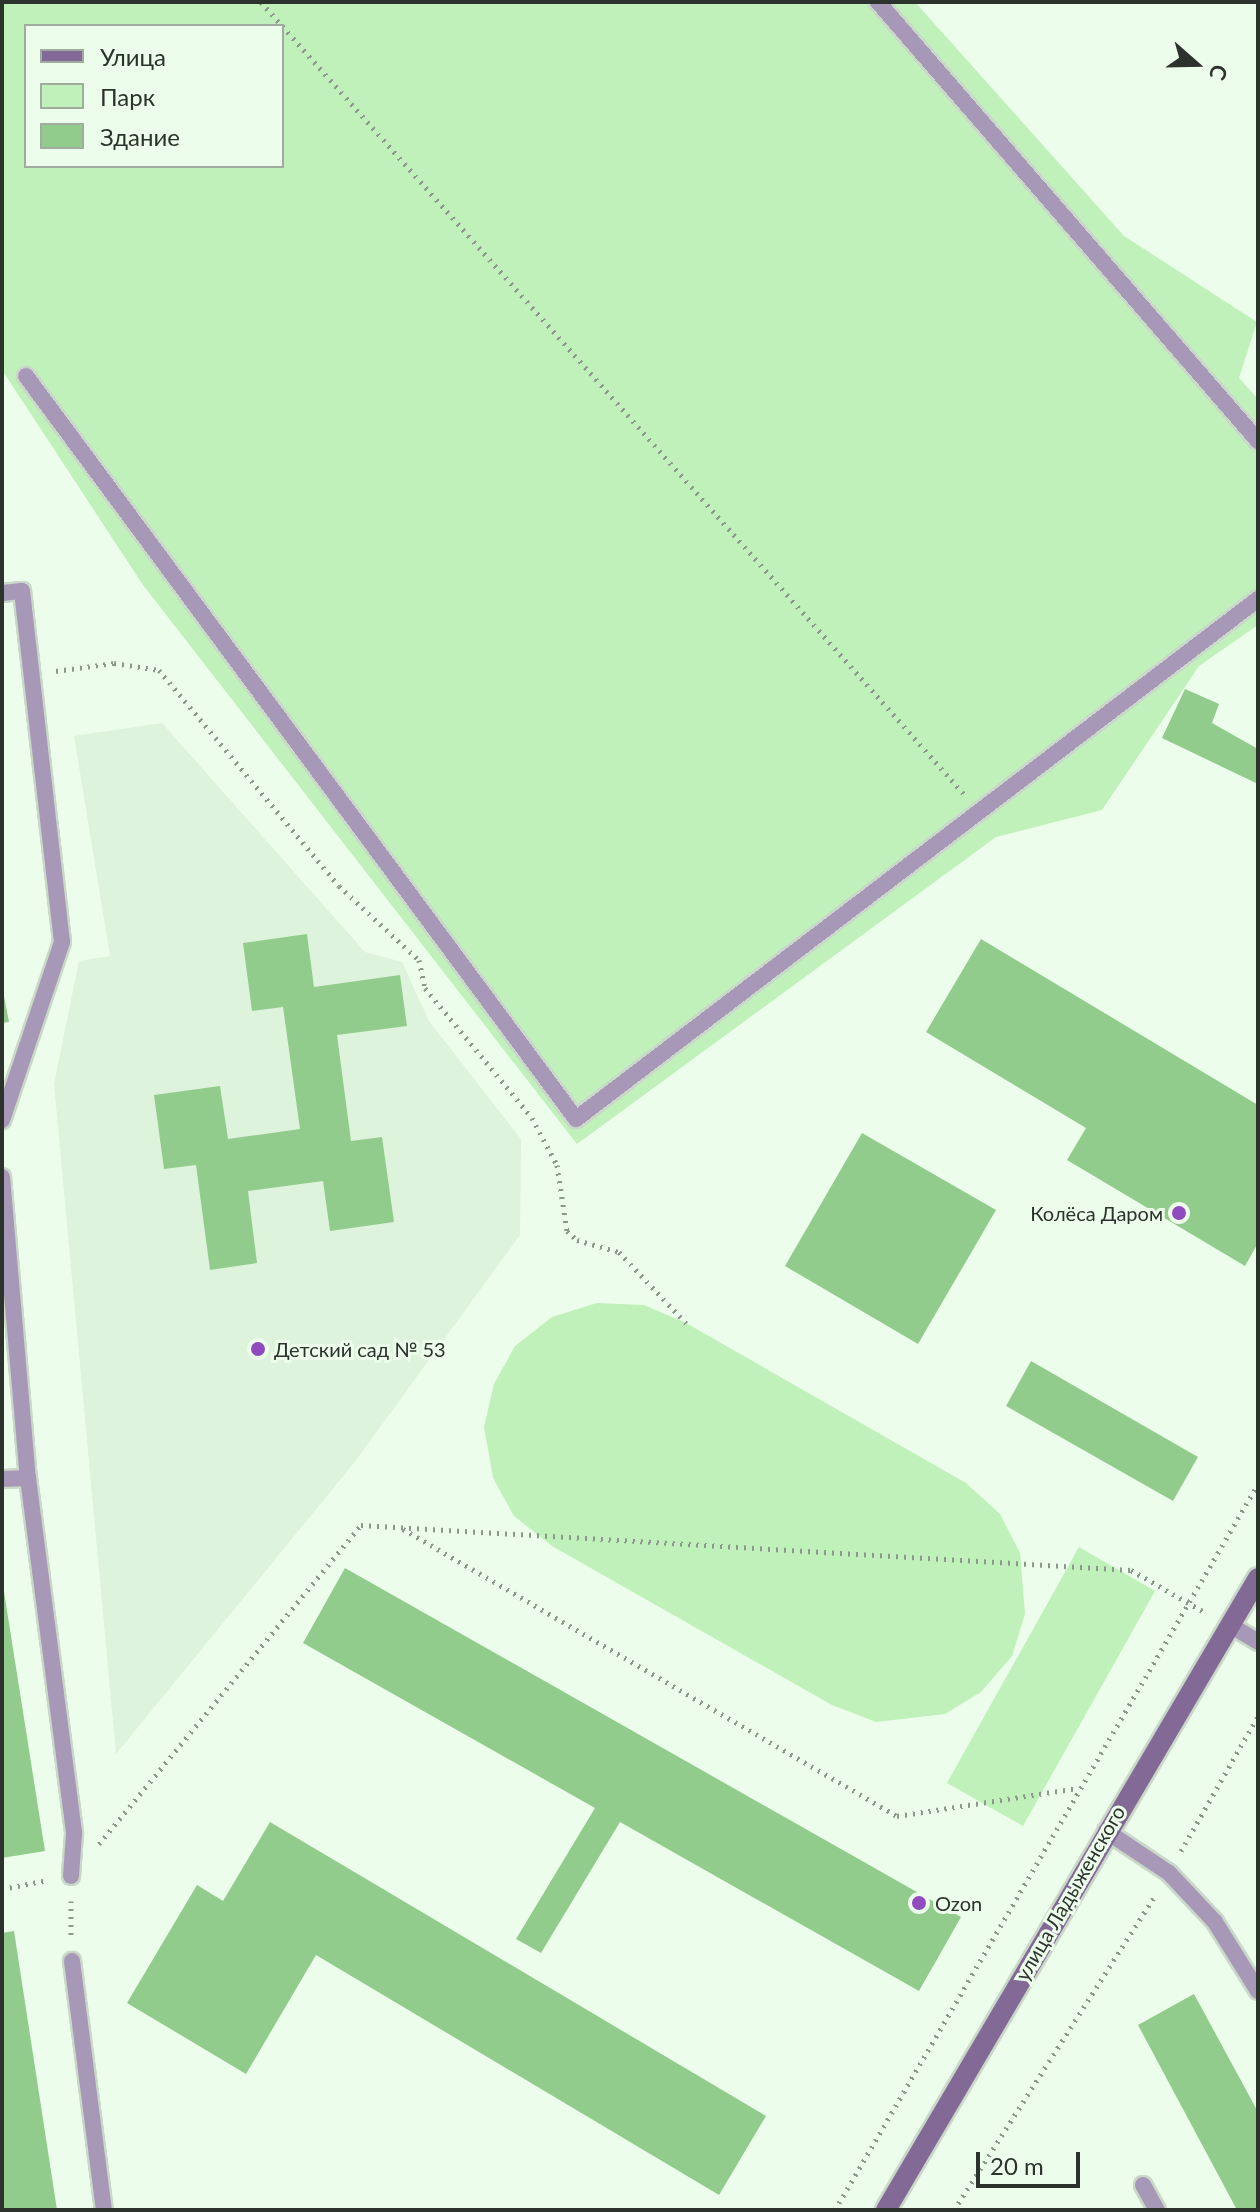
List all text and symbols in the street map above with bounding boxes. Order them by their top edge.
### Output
legend [24,24,284,168]
north arrow [1156,24,1236,104]
text: Улица [100,42,166,71]
text: С [1204,61,1234,84]
text: Парк [100,82,155,111]
text: Здание [100,122,180,151]
place label: Колёса Даром [1030,1201,1163,1225]
marker: Колёса Даром [1170,1204,1188,1222]
place label: Детский сад № 53 [274,1337,446,1361]
marker: Детский сад № 53 [249,1340,267,1358]
street label: улица Ладыженского [1010,1801,1130,1985]
place label: Ozon [935,1891,982,1915]
marker: Ozon [910,1894,928,1912]
scale bar [980,2136,1084,2186]
text: 20 m [990,2151,1044,2180]

